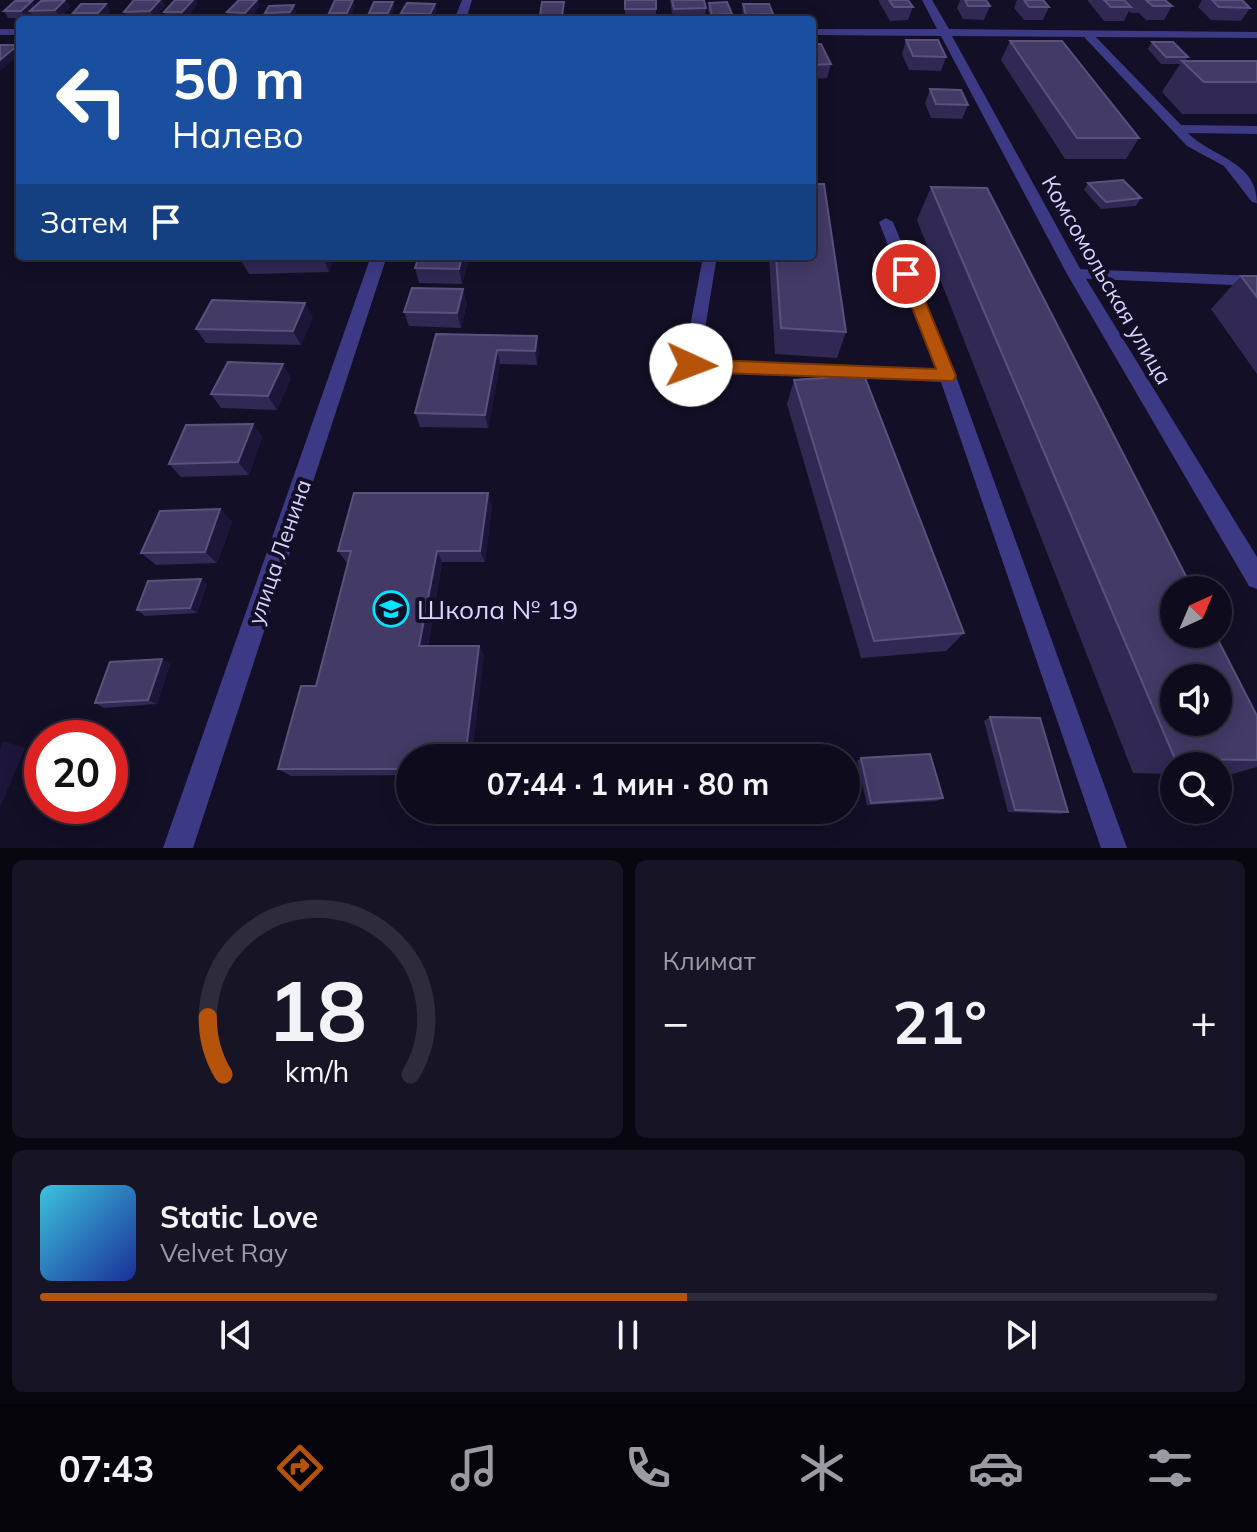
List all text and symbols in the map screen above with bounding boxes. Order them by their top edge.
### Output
text: 50 m [172,43,305,113]
icon: left [40,48,144,152]
text: Налево [172,112,304,157]
street label: Комсомольская улица [1036,171,1178,389]
icon: arrive [144,200,188,244]
text: Затем [40,203,128,241]
pin [872,240,940,308]
icon: arrive [884,252,928,296]
position arrow [649,323,733,407]
street label: улица Ленина [241,476,317,628]
north arrow [1160,576,1232,648]
map controls [1160,576,1232,824]
school or university icon: Школа № 19 [372,590,410,628]
place label: Школа № 19 [417,593,578,626]
button: sound [1160,664,1232,736]
speed limit sign: 20 [24,720,128,824]
button: search [1160,752,1232,824]
text: 07:44 · 1 мин · 80 m [487,765,769,803]
text: Климат [663,944,756,977]
text: 18 [267,957,367,1062]
text: 21° [892,984,987,1059]
text: − [663,994,689,1049]
text: + [1191,994,1217,1049]
text: km/h [285,1053,350,1089]
text: Static Love [160,1198,318,1236]
text: Velvet Ray [160,1236,288,1269]
icon: previous [214,1313,258,1357]
icon: pause [606,1313,650,1357]
icon: next [999,1313,1043,1357]
icon: directions [272,1440,328,1496]
icon: music [446,1440,502,1496]
icon: phone [620,1440,676,1496]
icon: climate [794,1440,850,1496]
icon: car [968,1440,1024,1496]
icon: filters [1142,1440,1198,1496]
text: 07:43 [59,1446,154,1491]

